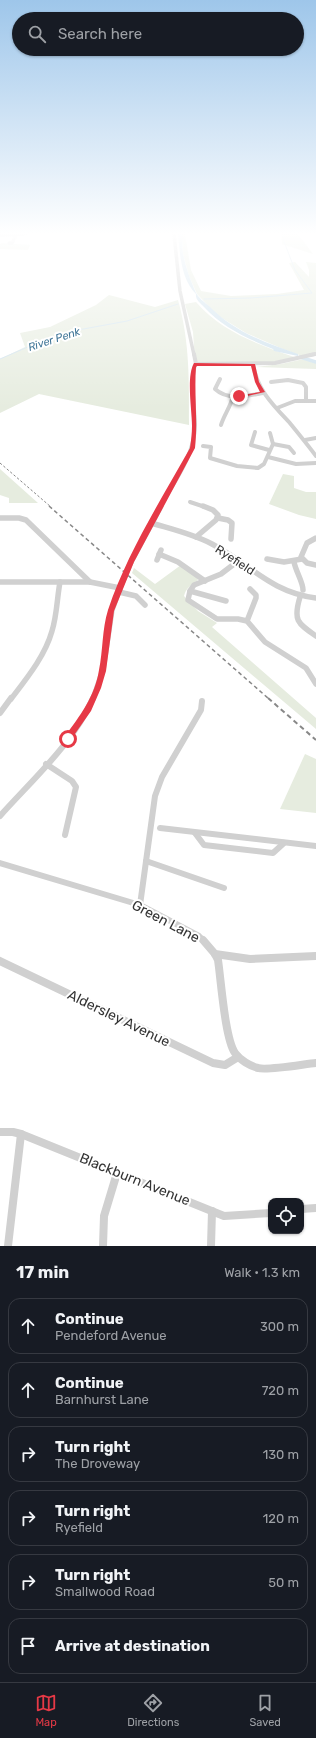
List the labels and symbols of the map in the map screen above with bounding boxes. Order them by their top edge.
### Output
water label: River Penk [26,325,82,354]
route end [230,387,248,405]
street label: Ryefield [213,542,257,578]
route start [59,730,77,748]
street label: Green Lane [129,897,203,946]
street label: Aldersley Avenue [65,986,173,1051]
street label: Blackburn Avenue [77,1149,193,1210]

